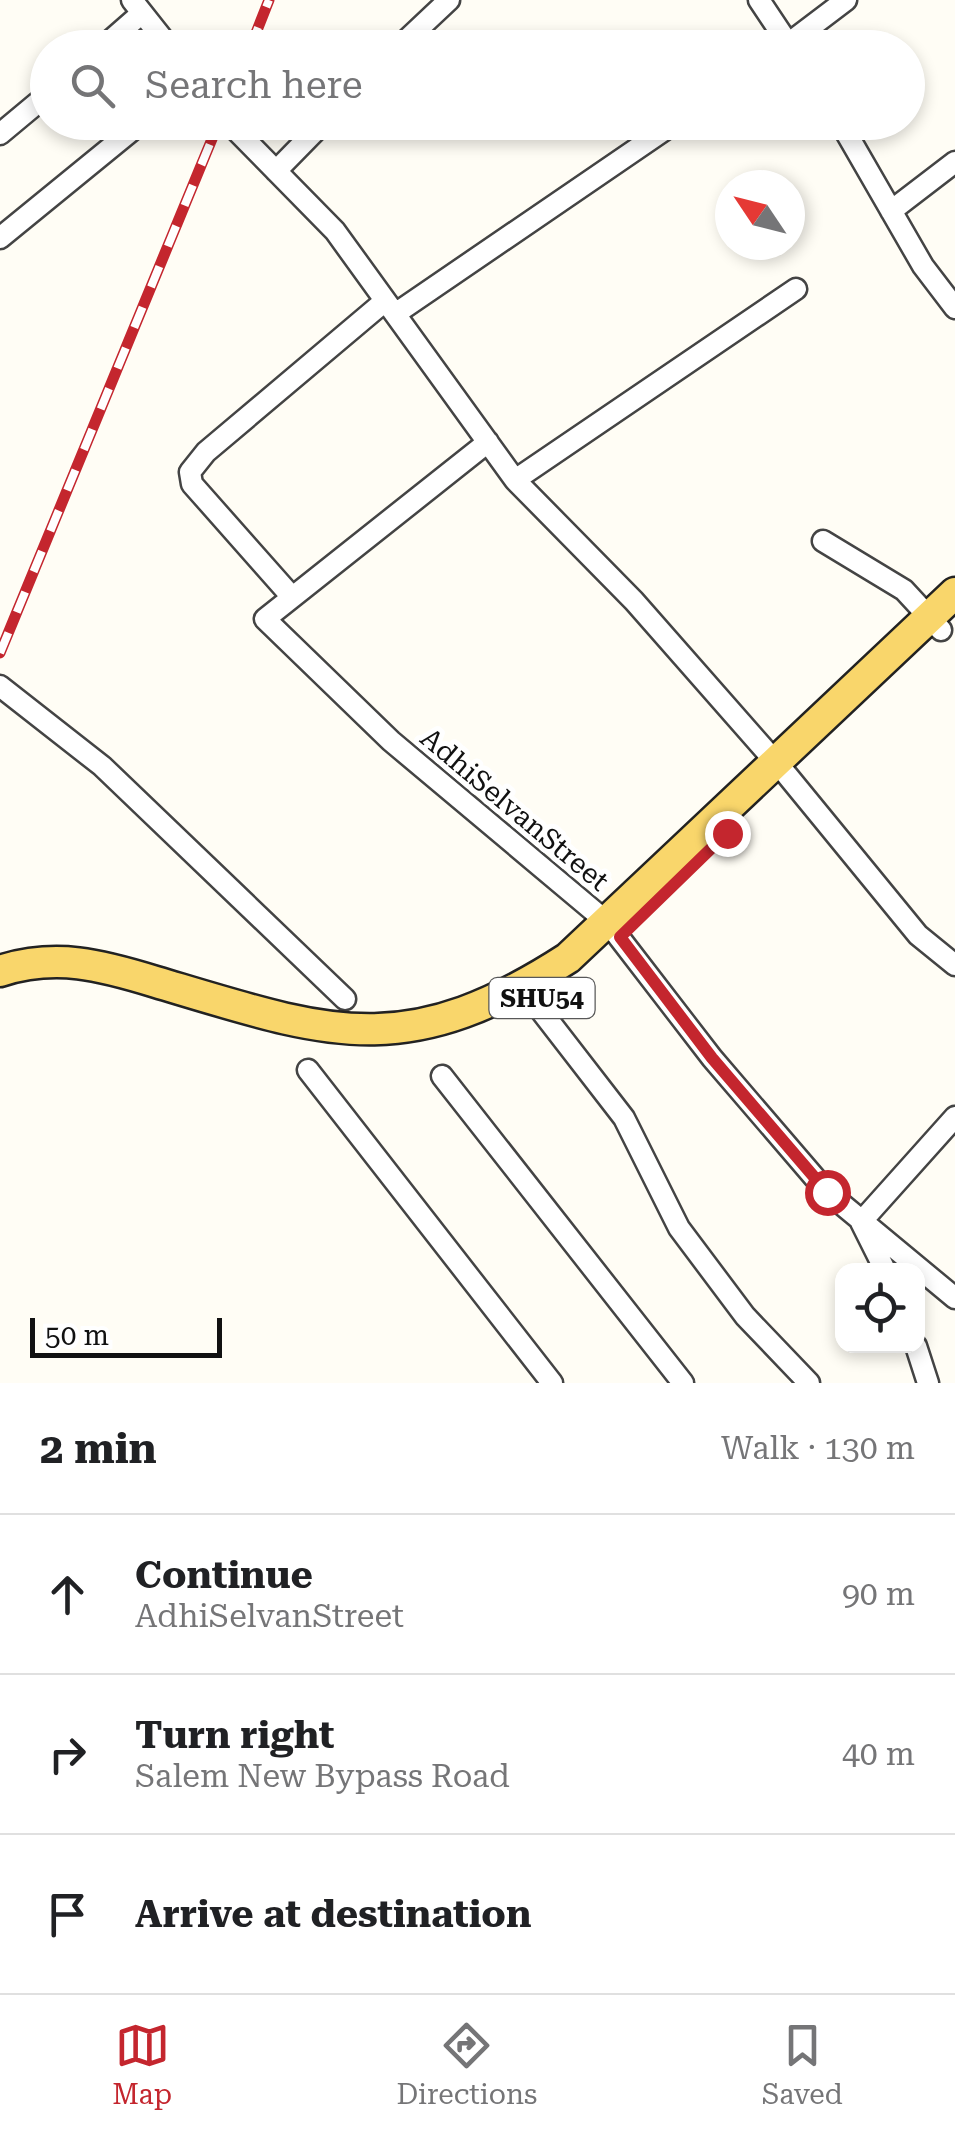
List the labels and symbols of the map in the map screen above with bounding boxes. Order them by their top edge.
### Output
north arrow [715,170,805,260]
street label: AdhiSelvanStreet [414,721,615,898]
route end [705,811,751,857]
road number: SHU54 [490,978,594,1018]
route start [805,1170,851,1216]
scale bar [30,1313,222,1358]

